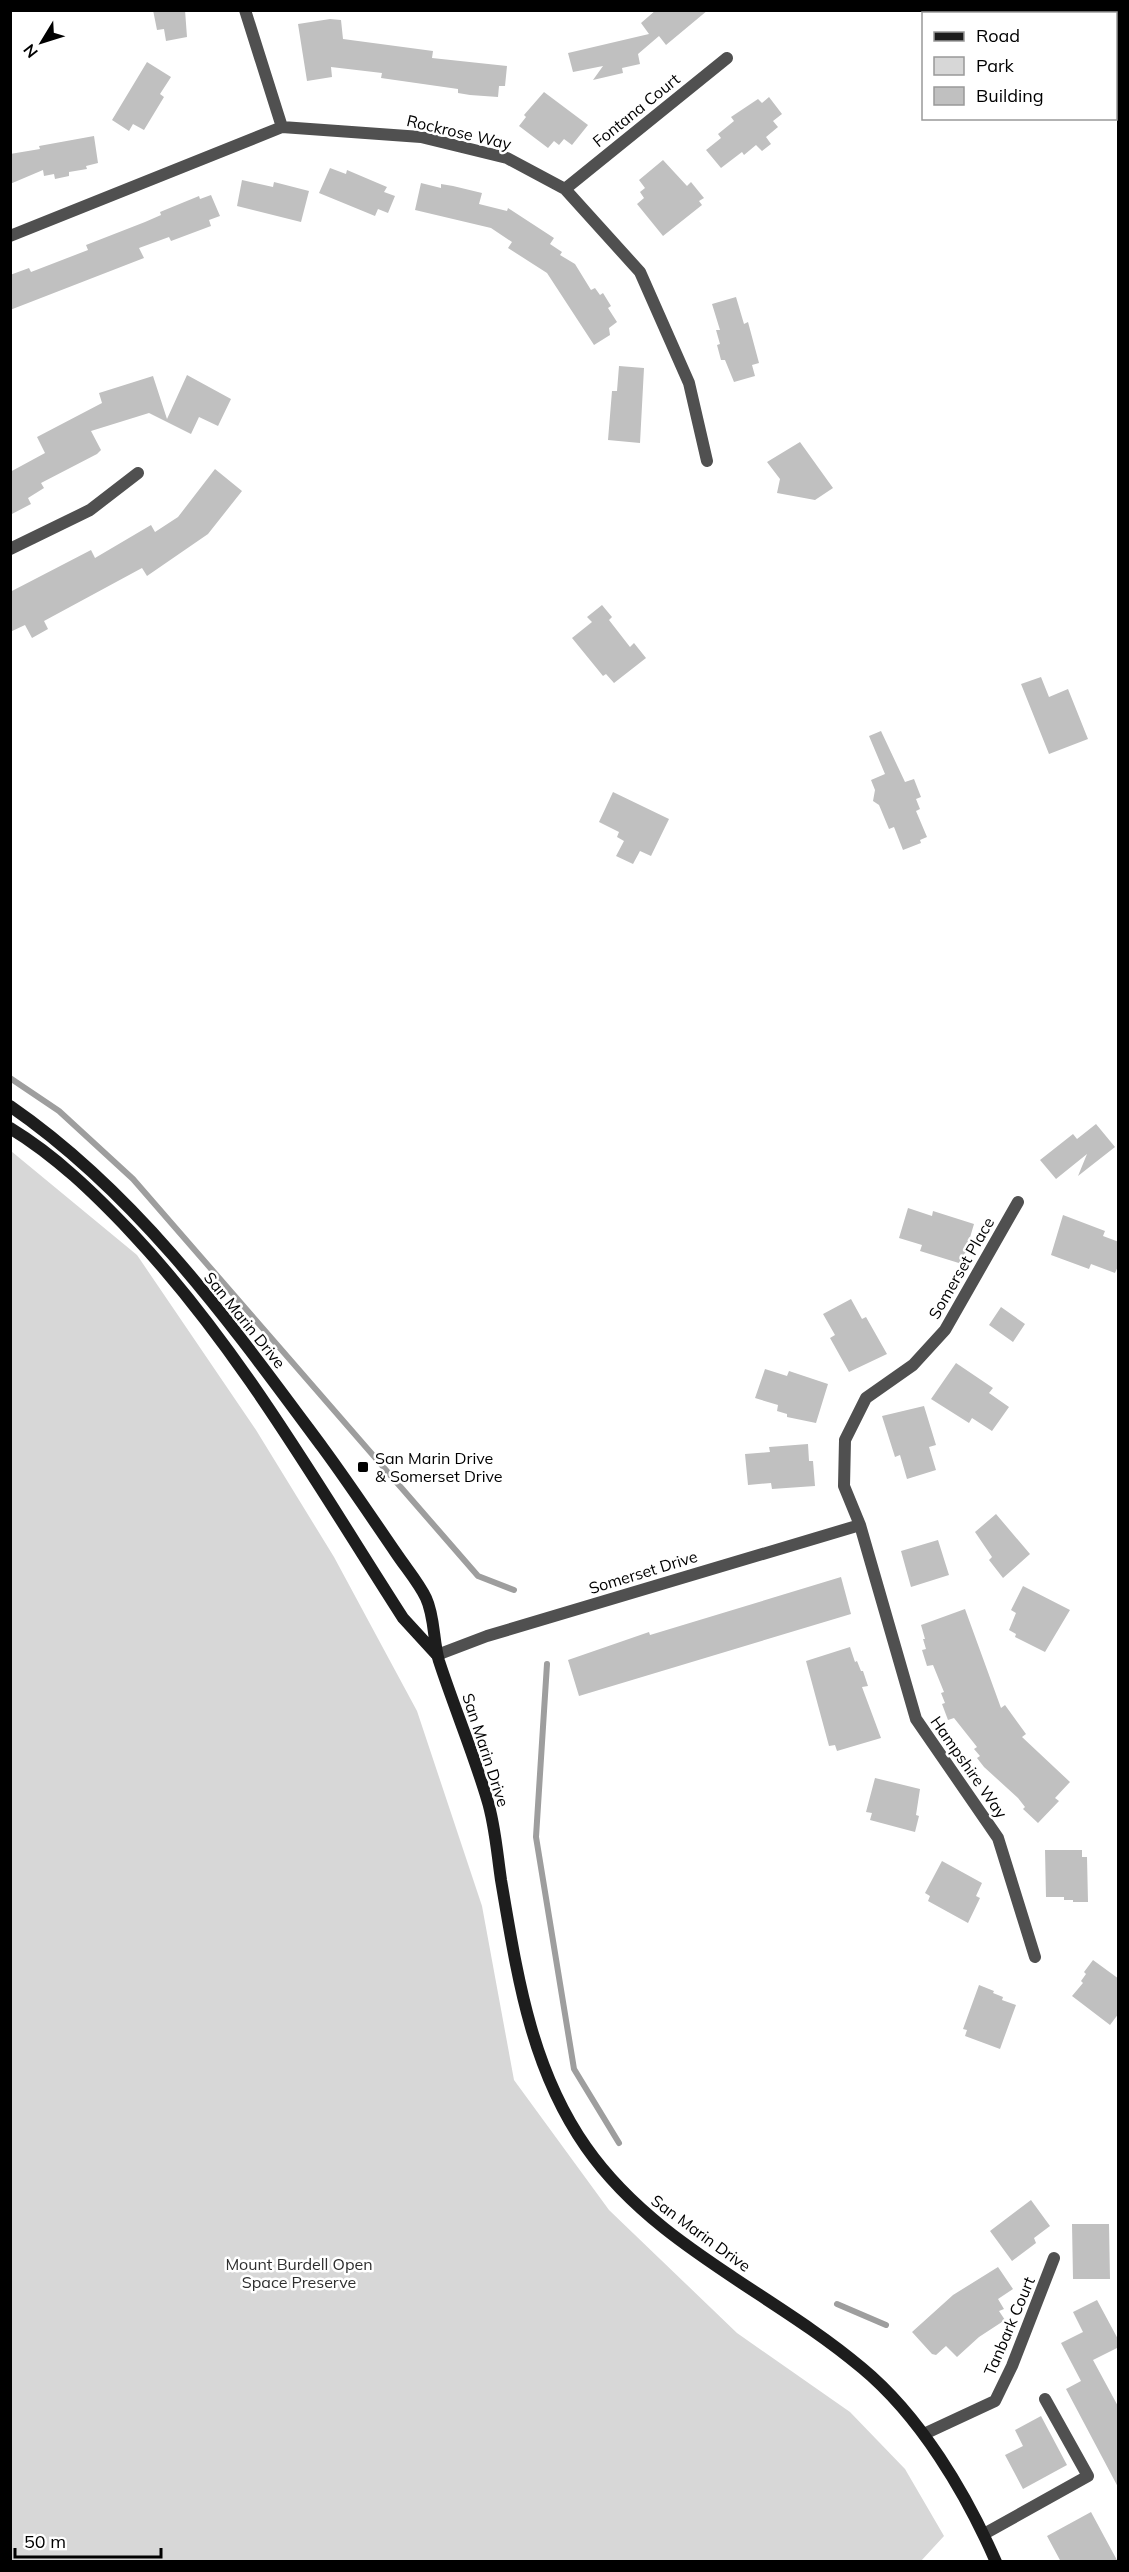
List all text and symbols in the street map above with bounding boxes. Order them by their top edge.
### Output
north arrow [12,12,72,72]
legend [922,12,1117,120]
text: Road [976,24,1020,47]
text: N [19,40,42,62]
text: Park [976,54,1015,77]
street label: Fontana Court [588,69,684,151]
text: Building [976,84,1044,107]
street label: Rockrose Way [405,110,514,154]
street label: Somerset Place [924,1214,998,1322]
street label: San Marin Drive [200,1268,290,1372]
place label: San Marin Drive & Somerset Drive [375,1448,503,1486]
marker: San Marin Drive & Somerset Drive [356,1460,370,1474]
street label: Somerset Drive [586,1546,700,1598]
street label: San Marin Drive [458,1691,514,1809]
street label: Hampshire Way [926,1712,1012,1822]
street label: San Marin Drive [647,2190,755,2276]
park label: Mount Burdell Open Space Preserve [225,2254,373,2292]
street label: Tanbark Court [979,2273,1039,2378]
scale bar [15,2521,160,2559]
text: 50 m [24,2530,66,2553]

